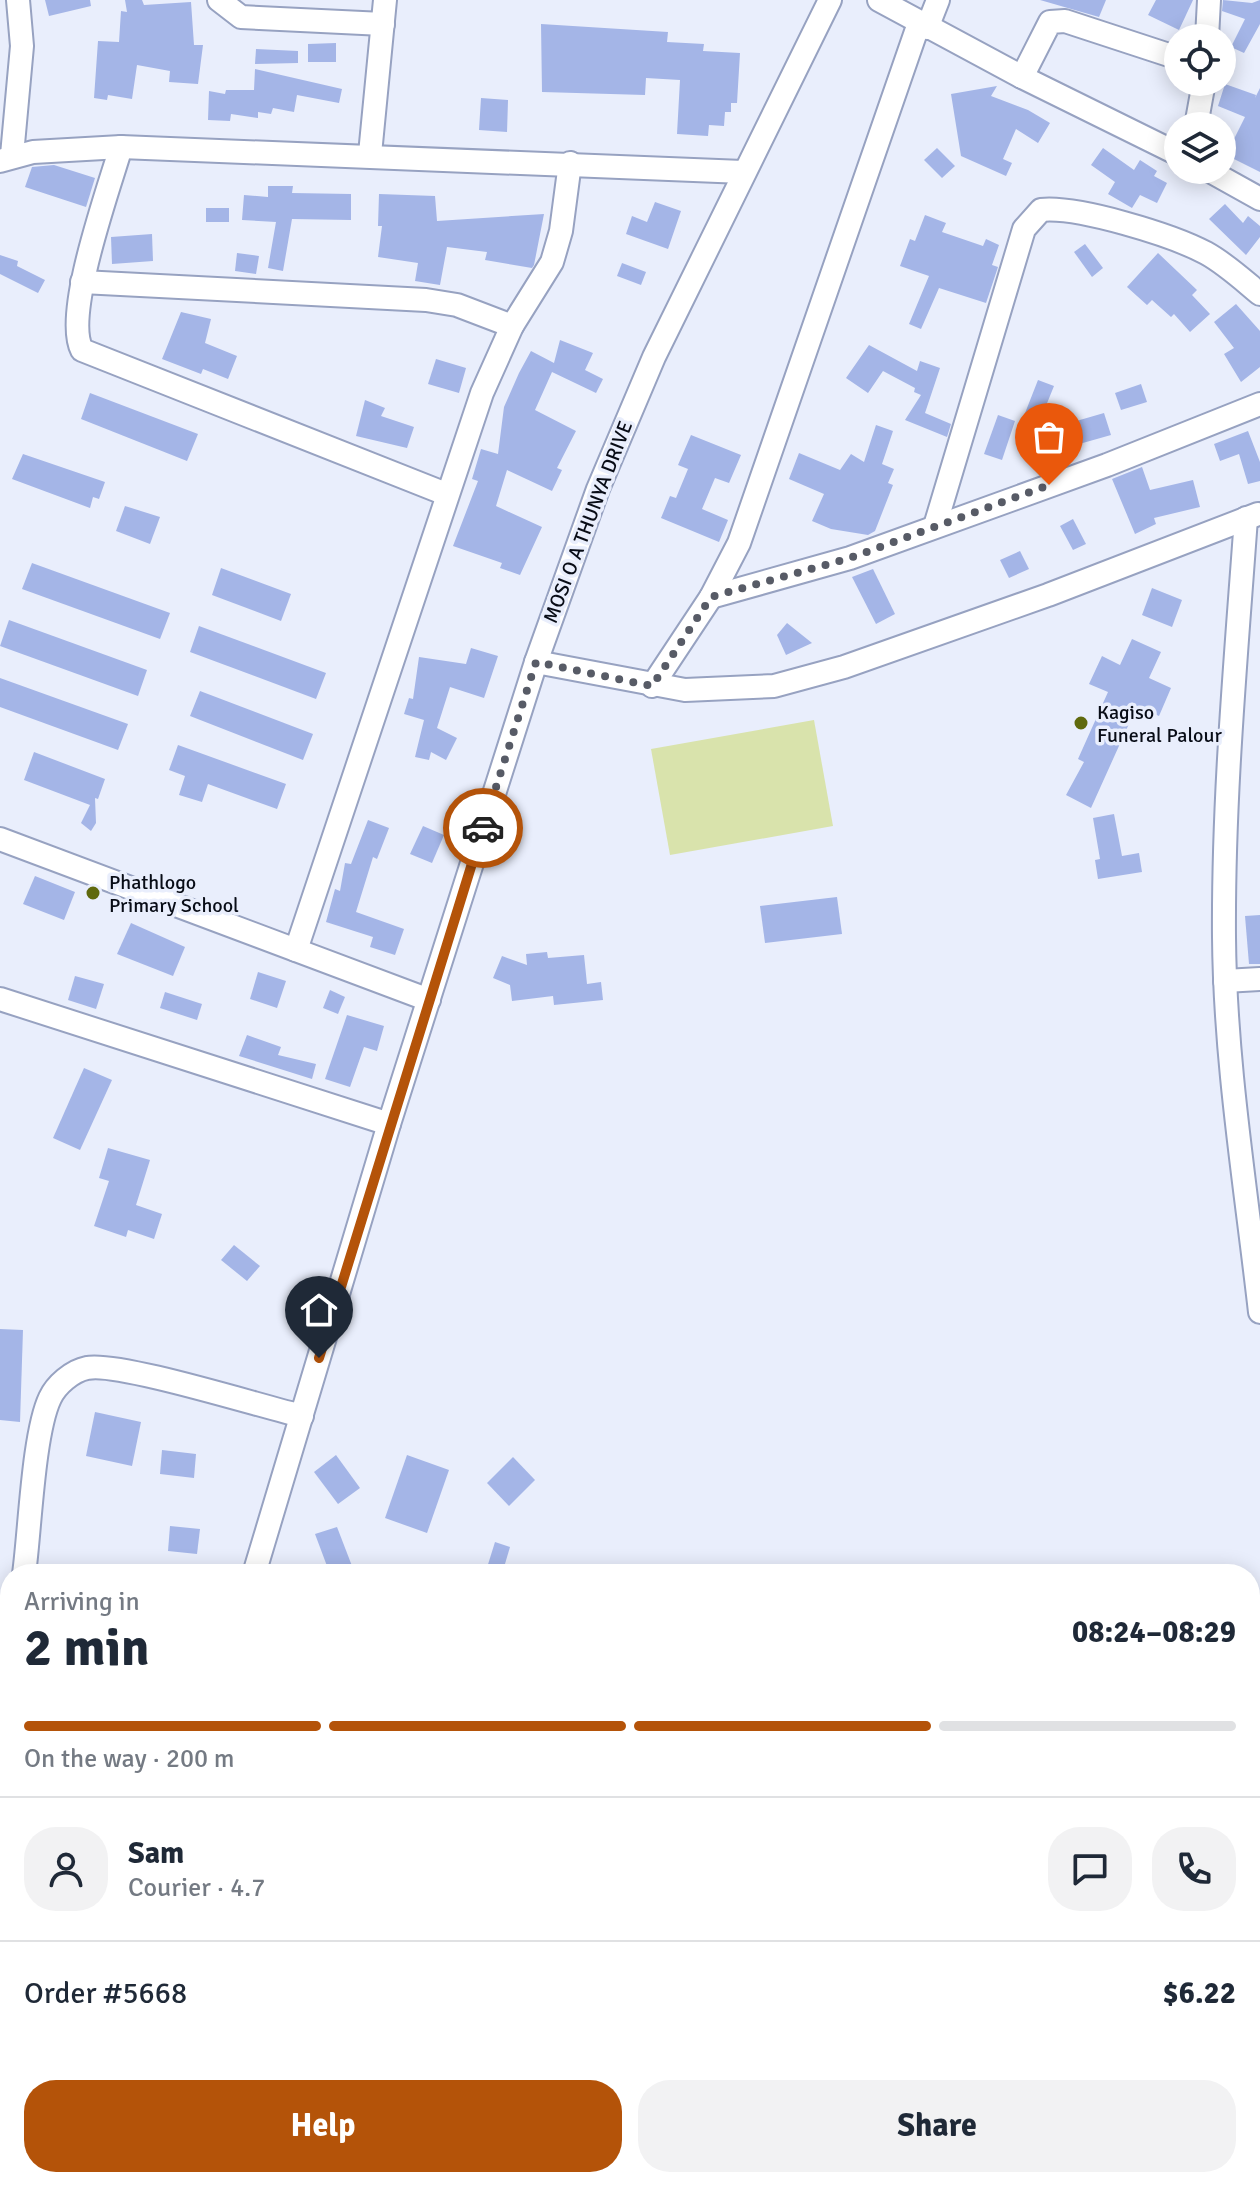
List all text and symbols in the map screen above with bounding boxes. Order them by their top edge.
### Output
map controls [1164,24,1236,184]
button: locate [1164,24,1236,96]
button: layers [1164,112,1236,184]
pin [1015,403,1083,485]
icon: bag [1027,415,1071,459]
street label: MOSI O A THUNYA DRIVE [538,417,638,627]
place label: Kagiso Funeral Palour [1097,700,1222,748]
marker: Kagiso Funeral Palour [1072,714,1090,732]
courier [443,788,523,868]
icon: car [461,806,505,850]
place label: Phathlogo Primary School [109,870,239,918]
marker: Phathlogo Primary School [84,884,102,902]
pin [285,1276,353,1358]
icon: home [297,1288,341,1332]
text: Arriving in [24,1586,140,1618]
text: 08:24–08:29 [1072,1614,1236,1651]
text: 2 min [24,1616,150,1680]
text: On the way · 200 m [24,1743,234,1775]
button: person [24,1827,108,1911]
button: chat [1048,1827,1132,1911]
button: phone [1152,1827,1236,1911]
text: Sam [128,1835,184,1872]
text: Courier · 4.7 [128,1872,265,1904]
text: Order #5668 [24,1975,187,2012]
text: $6.22 [1163,1975,1236,2012]
button: Help [24,2080,622,2172]
button: Share [638,2080,1236,2172]

